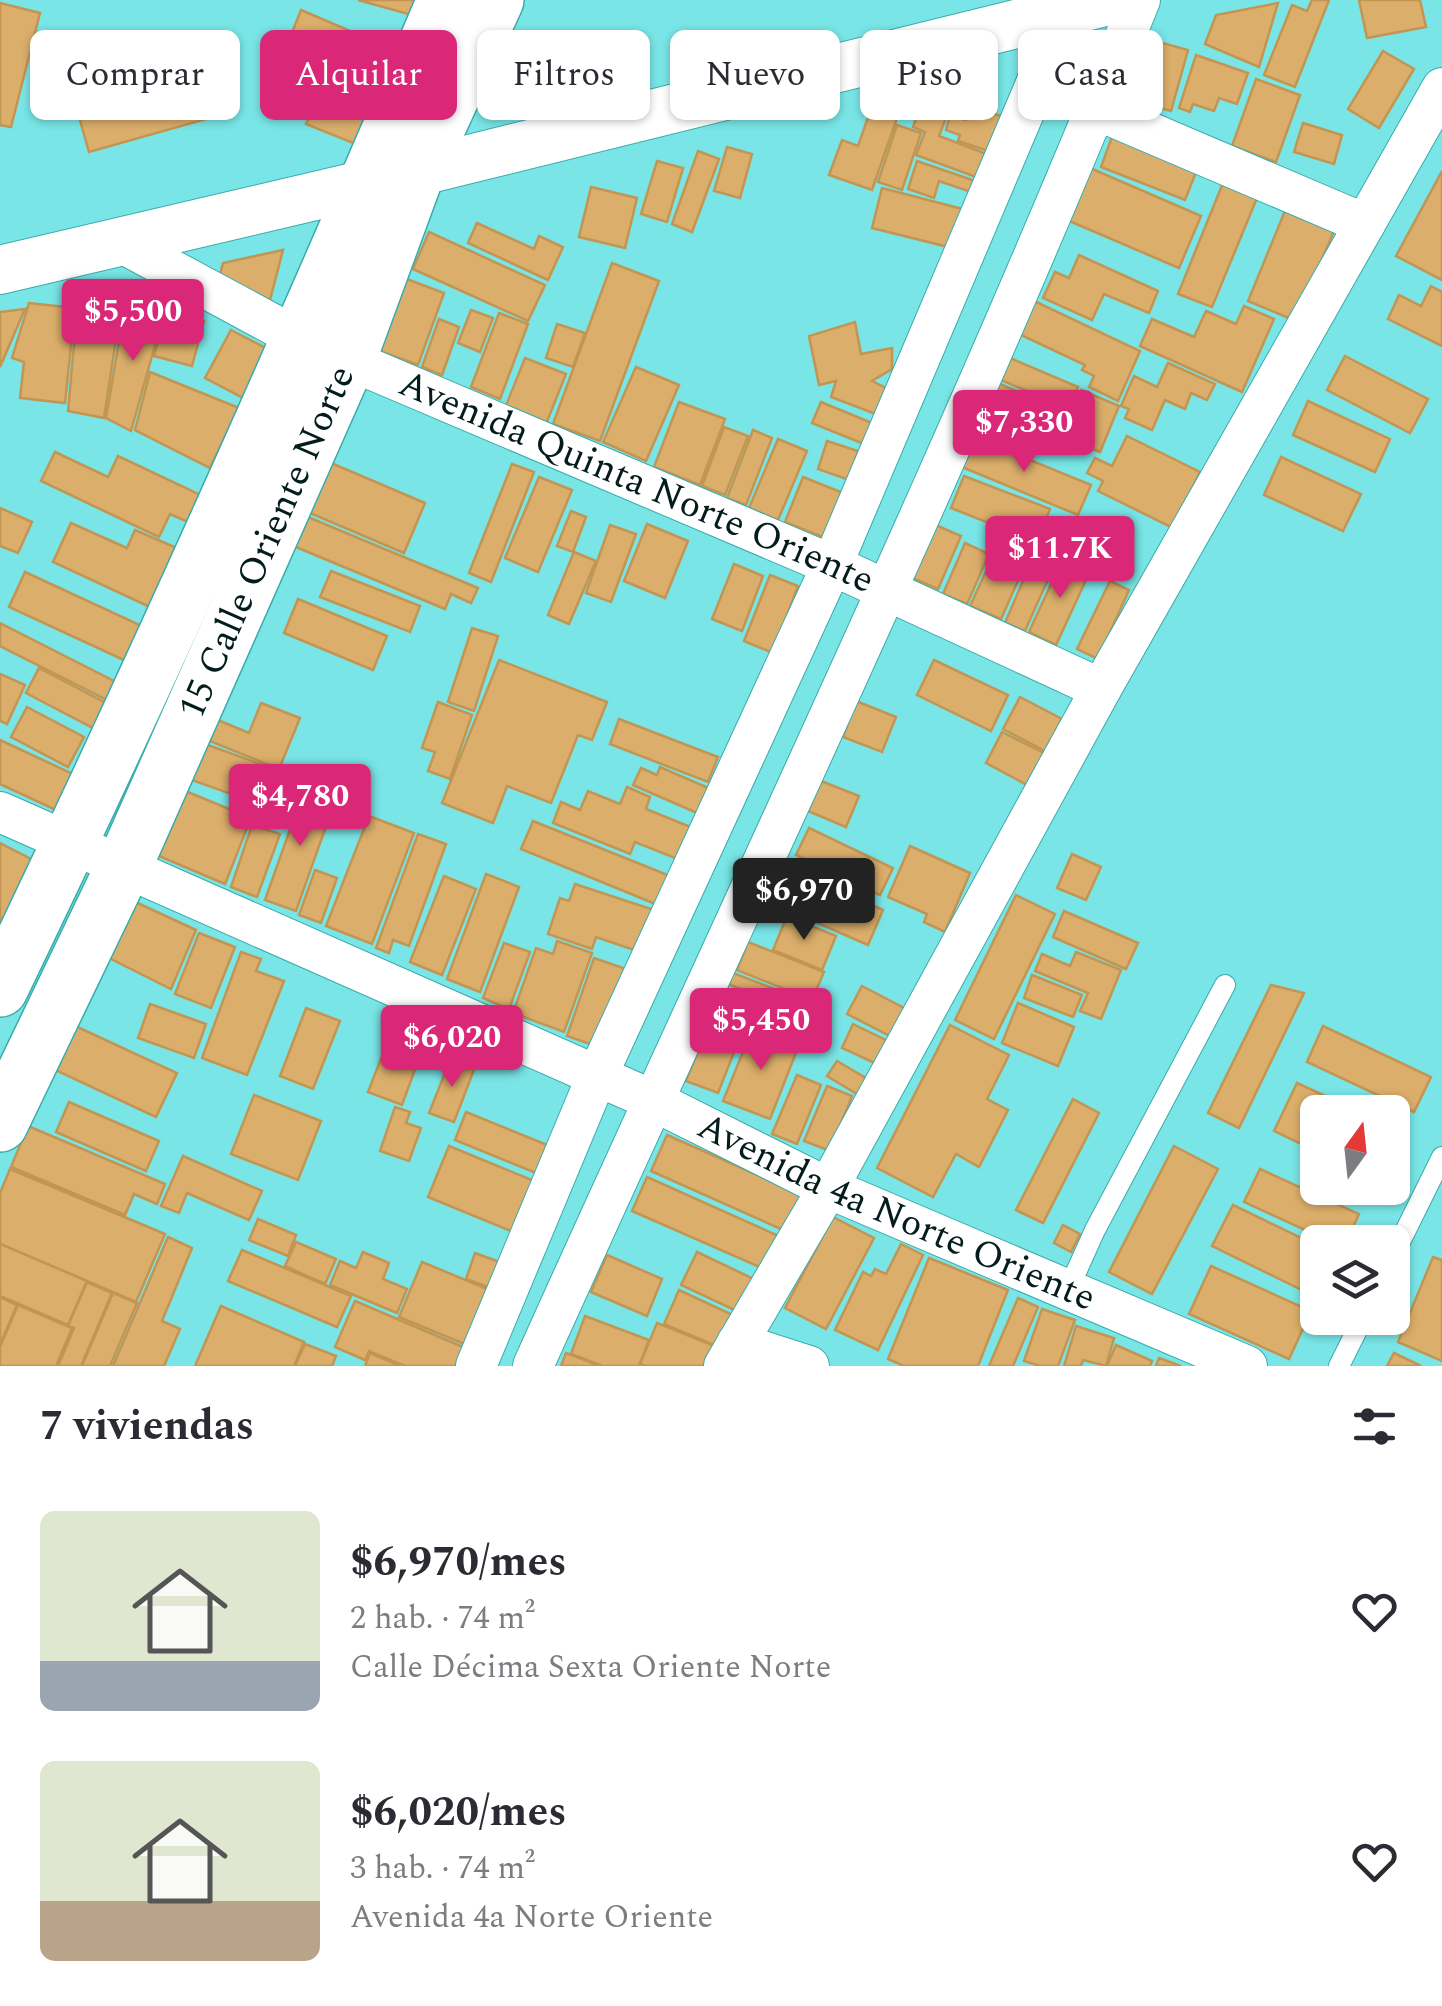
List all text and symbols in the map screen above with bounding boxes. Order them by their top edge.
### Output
chip: Comprar [30,30,240,120]
chip: Alquilar [260,30,457,120]
chip: Filtros [477,30,650,120]
chip: Nuevo [670,30,840,120]
chip: Piso [860,30,998,120]
chip: Casa [1018,30,1163,120]
pin: $5,500 [52,279,214,364]
text: $5,500 [84,287,182,336]
street label: Avenida Quinta Norte Oriente [390,355,884,610]
street label: 15 Calle Oriente Norte [164,356,371,729]
pin: $7,330 [943,390,1105,475]
text: $7,330 [975,398,1073,447]
pin: $11.7K [979,516,1141,601]
text: $11.7K [1007,524,1113,573]
pin: $4,780 [219,764,381,849]
text: $4,780 [251,772,349,821]
pin: $6,970 [723,858,885,943]
text: $6,970 [755,866,853,915]
pin: $5,450 [680,988,842,1073]
text: $5,450 [712,996,810,1045]
pin: $6,020 [371,1005,533,1090]
text: $6,020 [403,1013,501,1062]
north arrow [1300,1095,1410,1205]
map controls [1300,1095,1410,1335]
street label: Avenida 4a Norte Oriente [687,1098,1105,1327]
button: layers [1300,1225,1410,1335]
text: 7 viviendas [40,1395,254,1458]
icon: filters [1347,1399,1402,1454]
text: $6,970/mes [350,1531,567,1594]
icon: home [120,1551,240,1671]
icon: heart [1347,1584,1402,1639]
text: 2 hab. · 74 m² [350,1594,535,1643]
text: Calle Décima Sexta Oriente Norte [350,1643,831,1692]
text: $6,020/mes [350,1781,567,1844]
icon: home [120,1801,240,1921]
icon: heart [1347,1834,1402,1889]
text: 3 hab. · 74 m² [350,1844,535,1893]
text: Avenida 4a Norte Oriente [350,1893,713,1942]

